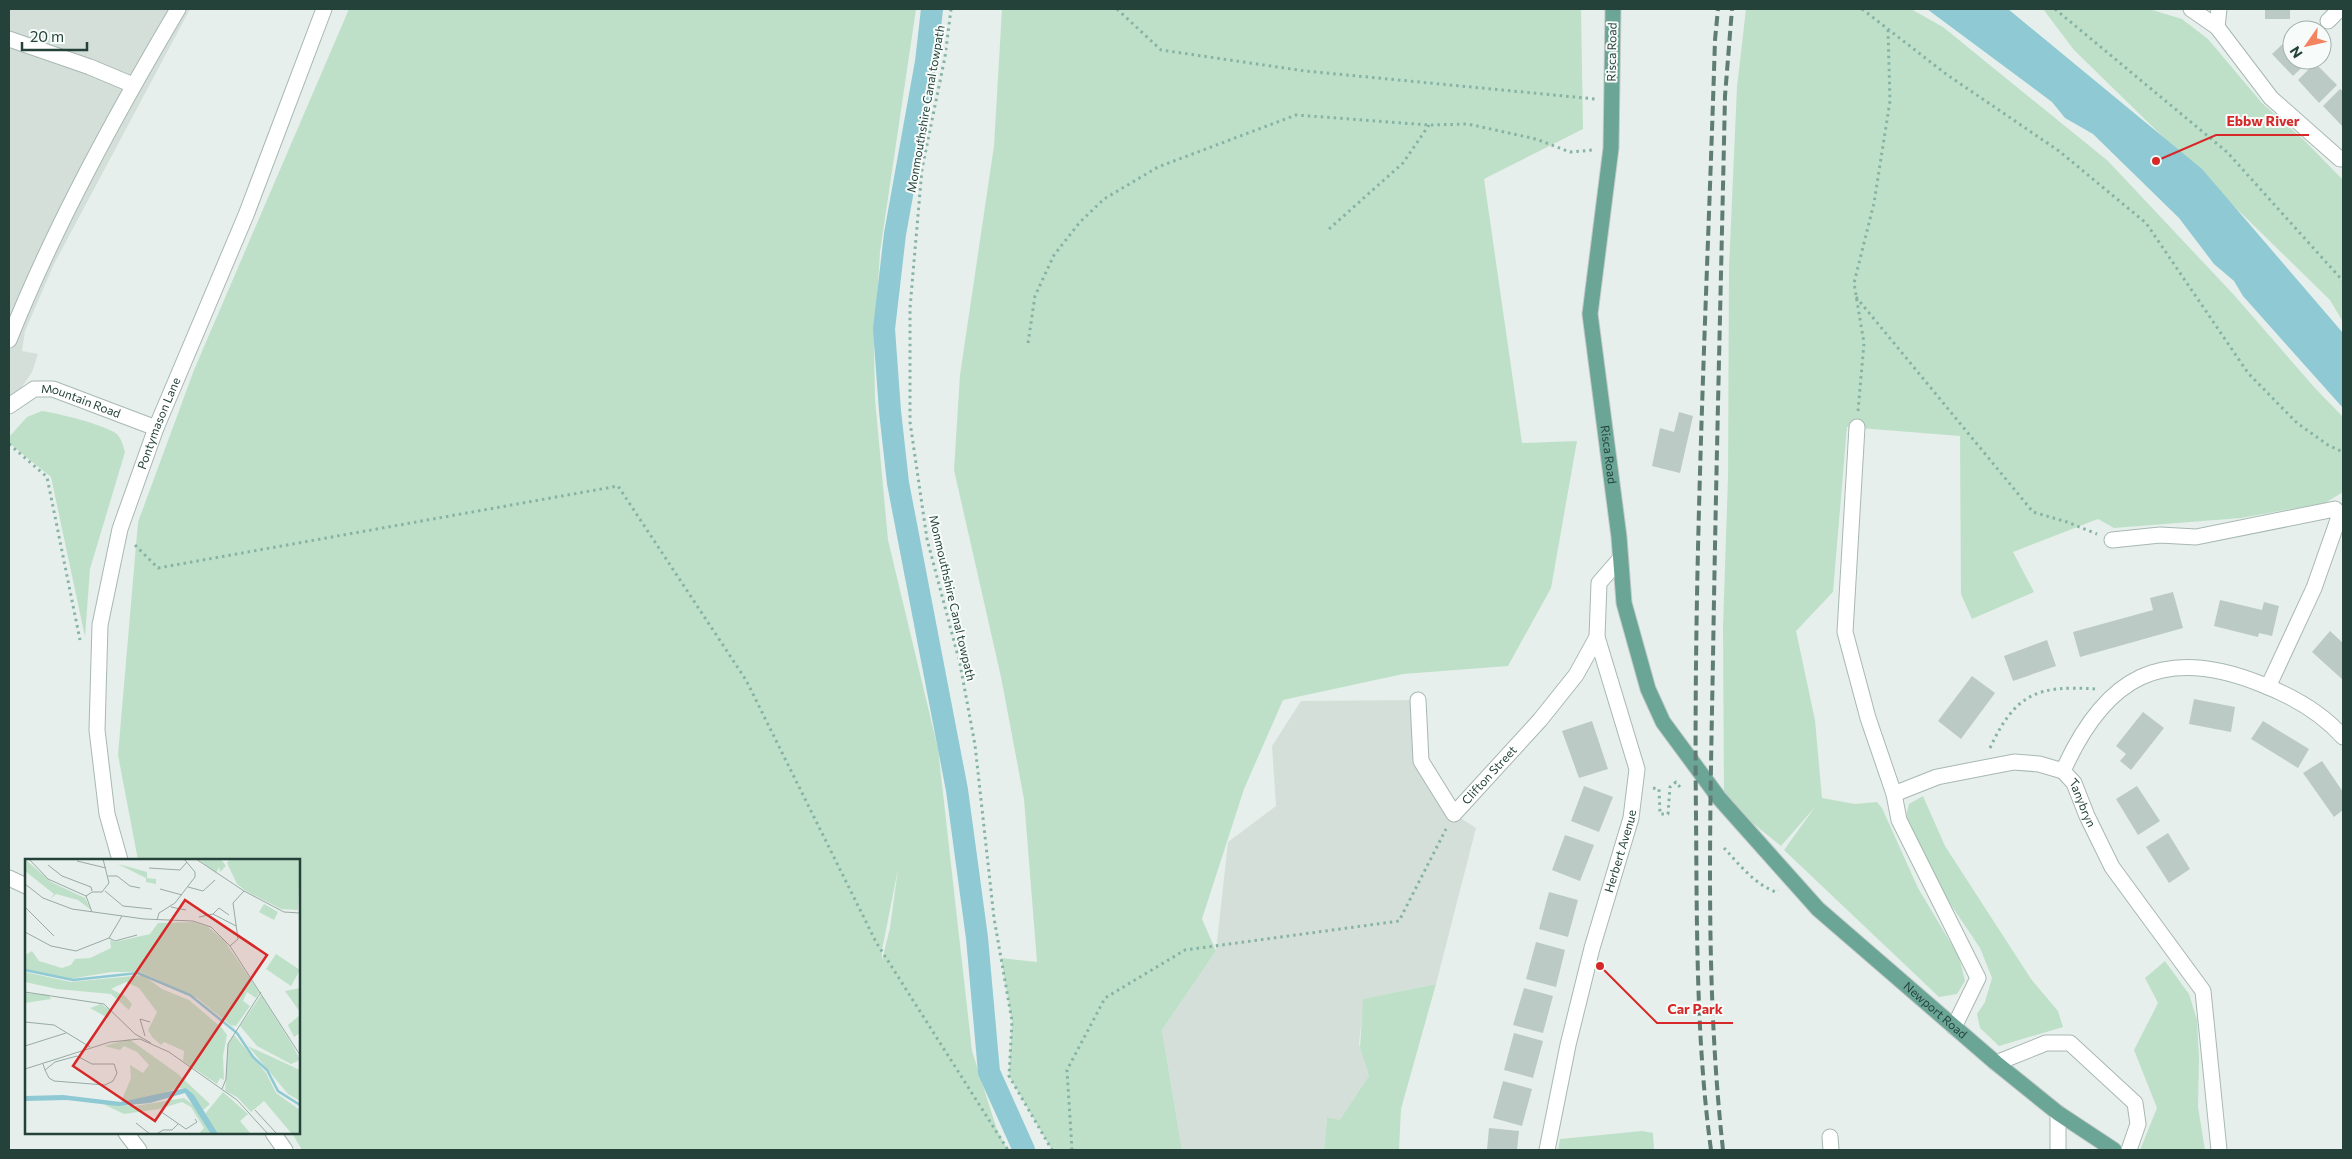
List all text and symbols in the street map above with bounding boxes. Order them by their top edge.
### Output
scale bar [22,20,88,52]
north arrow [2282,20,2332,70]
street label: Risca Road [1603,22,1619,82]
street label: Monmouthshire Canal towpath [903,24,947,194]
text: 20 m [30,27,64,45]
text: N [2286,43,2306,62]
callout: Ebbw River [2216,106,2309,135]
text: Ebbw River [2226,112,2300,129]
street label: Pontymason Lane [134,375,183,471]
street label: Mountain Road [41,381,123,420]
street label: Risca Road [1599,424,1620,485]
street label: Monmouthshire Canal towpath [927,513,979,682]
street label: Clifton Street [1458,742,1519,807]
street label: Tanybryn [2067,775,2099,829]
street label: Herbert Avenue [1601,809,1638,894]
inset map [25,859,300,1134]
street label: Newport Road [1901,978,1970,1041]
callout: Car Park [1657,994,1733,1023]
text: Car Park [1667,1000,1723,1017]

